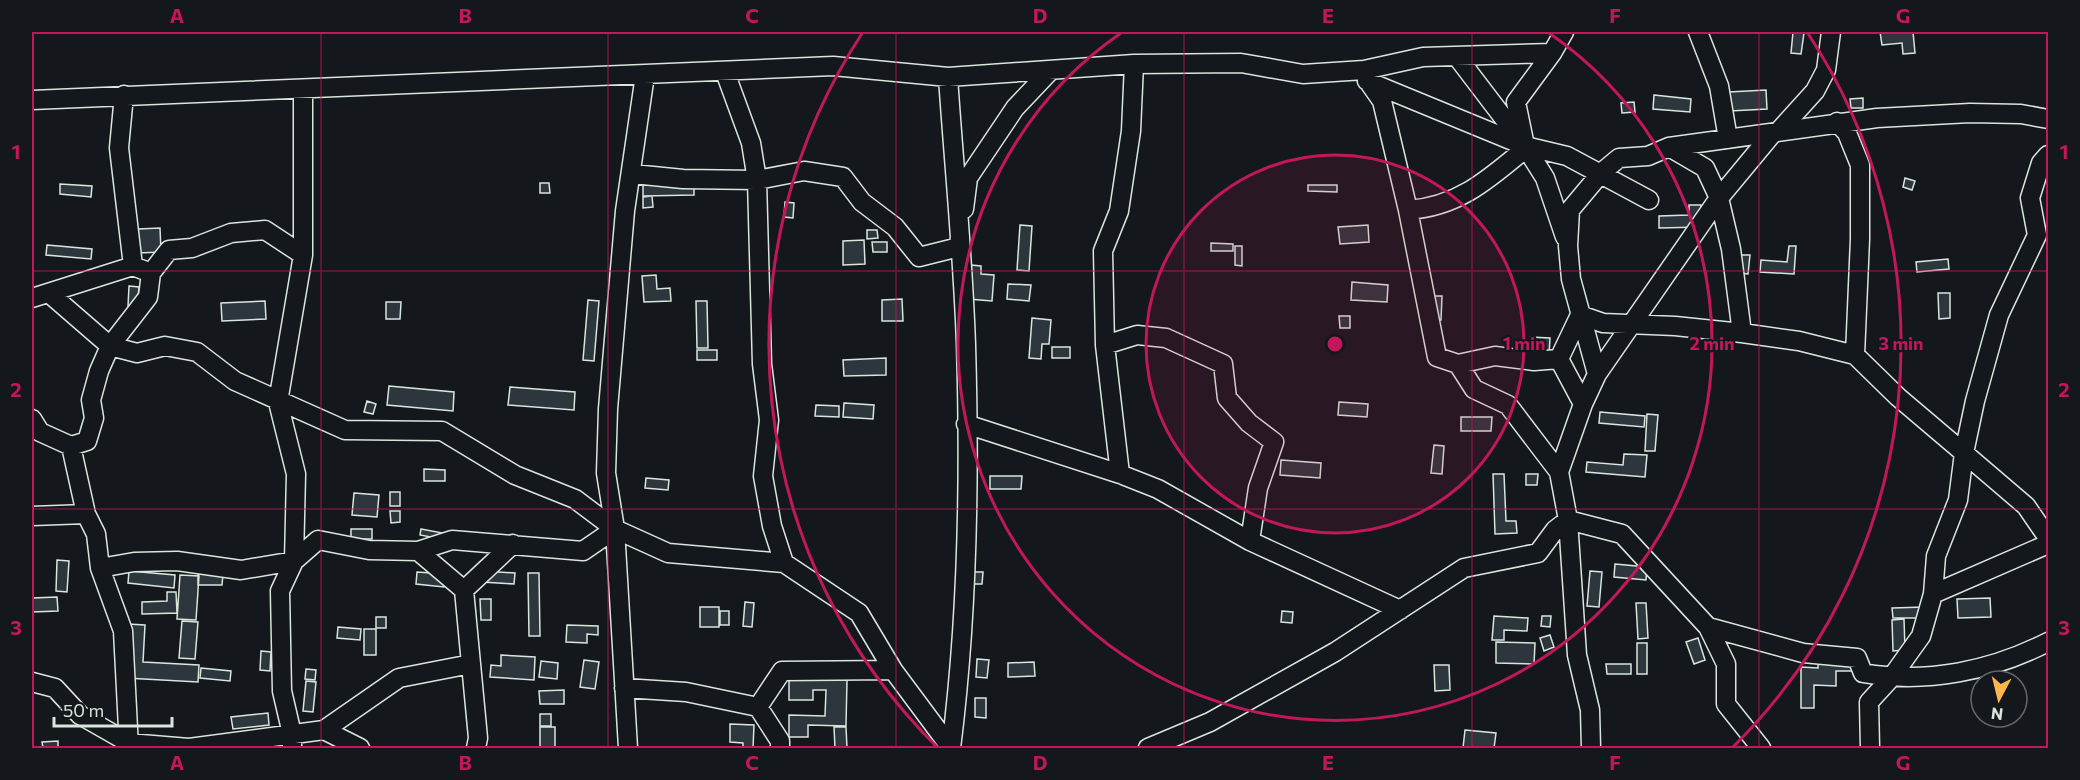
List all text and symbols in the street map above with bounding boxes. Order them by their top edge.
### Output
text: A [170,3,184,27]
text: B [458,3,472,27]
text: C [745,3,759,27]
text: D [1033,3,1047,27]
text: E [1322,3,1334,27]
text: F [1609,3,1621,27]
text: G [1896,3,1910,27]
text: 1 [11,139,21,163]
text: 1 [2059,139,2069,163]
text: 1 min [1503,332,1545,354]
text: 2 min [1690,332,1734,354]
text: 3 min [1878,332,1924,354]
centre of rings [1325,334,1345,354]
text: 2 [10,377,22,401]
text: 2 [2058,377,2070,401]
text: 3 [10,615,22,639]
text: 3 [2058,615,2070,639]
north arrow [1969,669,2029,729]
scale bar [54,690,172,728]
text: 50 m [63,699,104,721]
text: N [1990,704,2004,725]
text: A [170,750,184,774]
text: B [458,750,472,774]
text: C [745,750,759,774]
text: D [1033,750,1047,774]
text: E [1322,750,1334,774]
text: F [1609,750,1621,774]
text: G [1896,750,1910,774]

